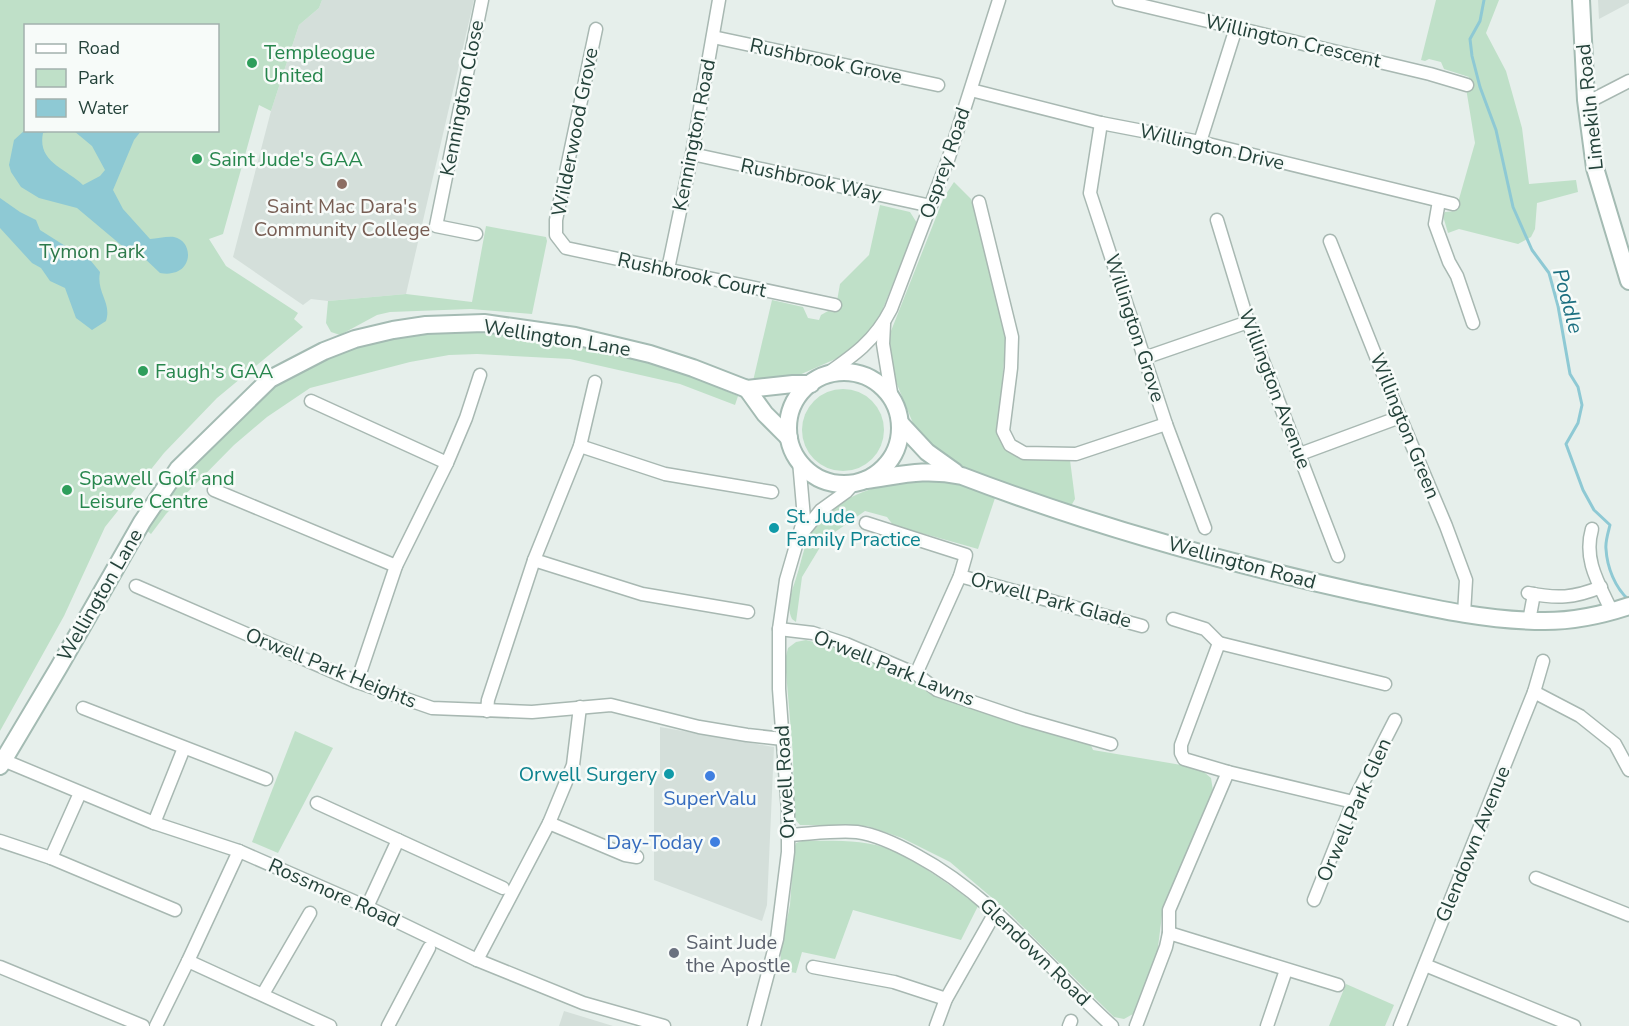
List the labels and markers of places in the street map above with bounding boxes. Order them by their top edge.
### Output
place label: Templeogue United [264,39,375,89]
marker: Templeogue United [245,56,259,70]
place label: Saint Jude's GAA [209,146,363,173]
marker: Saint Jude's GAA [190,152,204,166]
marker: Saint Mac Dara's Community College [335,177,349,191]
place label: Saint Mac Dara's Community College [254,193,430,243]
place label: Faugh's GAA [155,358,274,385]
marker: Faugh's GAA [136,364,150,378]
place label: Spawell Golf and Leisure Centre [79,465,235,515]
marker: Spawell Golf and Leisure Centre [60,483,74,497]
place label: St. Jude Family Practice [786,503,921,553]
marker: St. Jude Family Practice [767,521,781,535]
place label: Orwell Surgery [519,761,658,788]
marker: Orwell Surgery [662,767,676,781]
marker: SuperValu [703,769,717,783]
place label: SuperValu [663,785,757,812]
place label: Day-Today [606,829,704,856]
marker: Day-Today [708,835,722,849]
place label: Saint Jude the Apostle [686,929,790,979]
marker: Saint Jude the Apostle [667,946,681,960]

